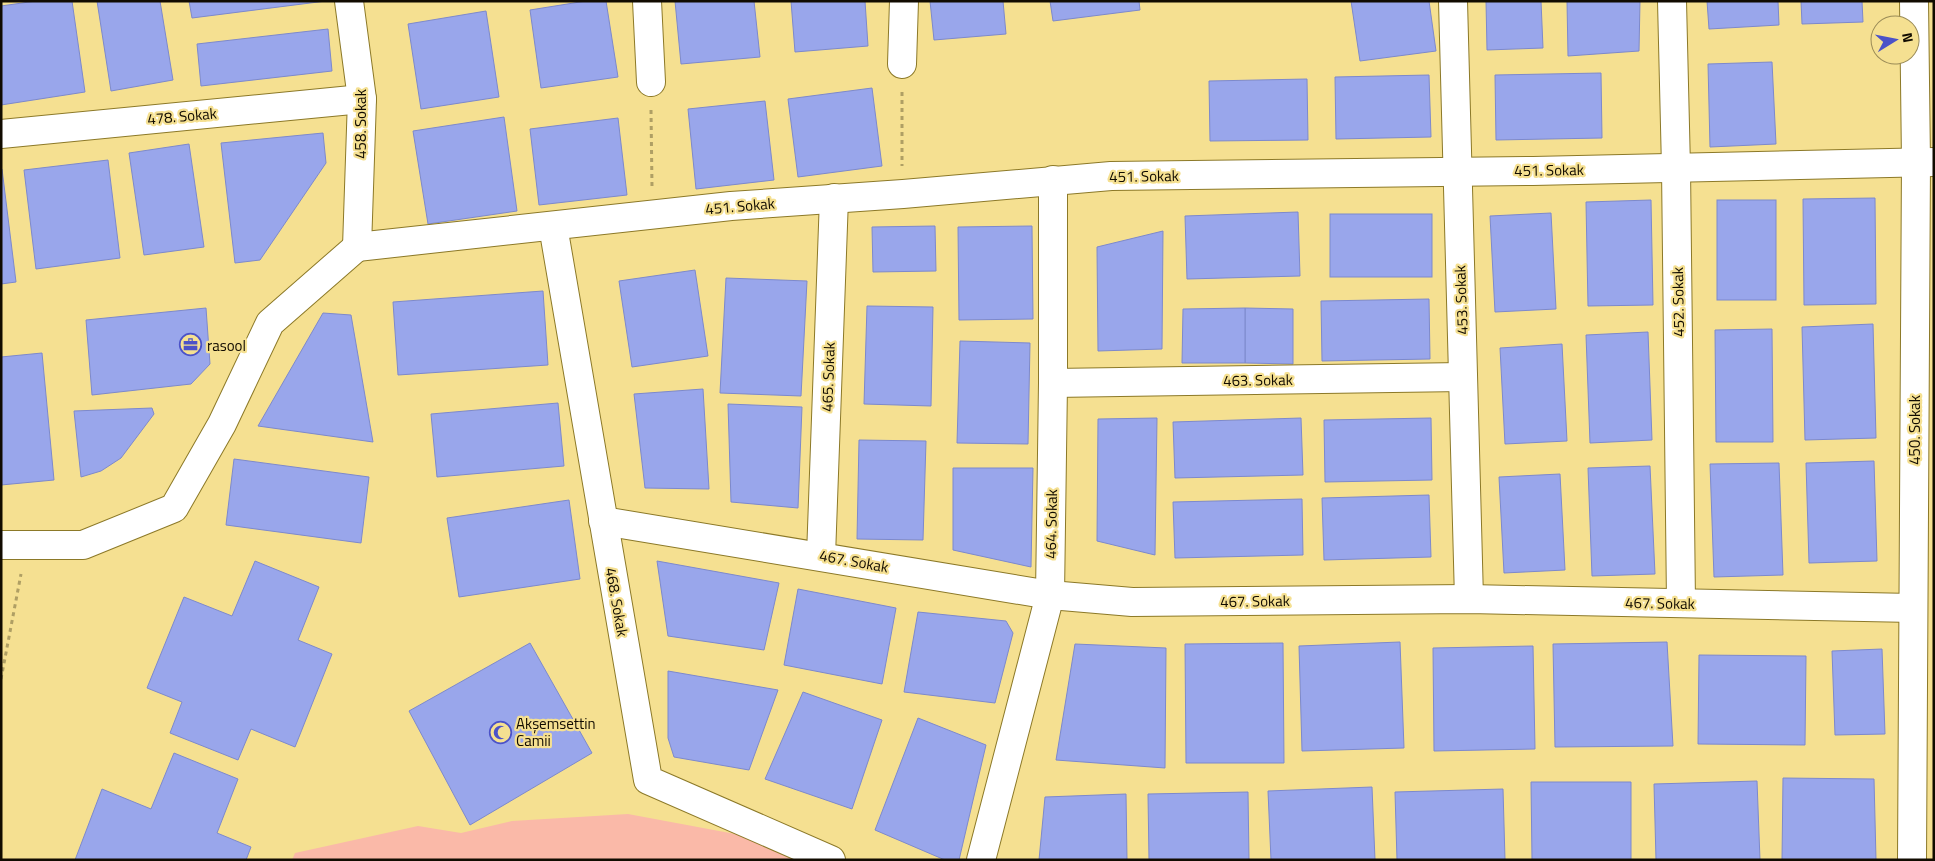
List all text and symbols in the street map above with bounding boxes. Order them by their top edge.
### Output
north arrow [1870,15,1920,65]
text: N [1897,31,1919,44]
street label: 458. Sokak [349,89,372,159]
street label: 478. Sokak [146,102,218,130]
street label: 451. Sokak [1514,158,1584,182]
street label: 451. Sokak [1109,164,1179,188]
street label: 451. Sokak [704,192,776,220]
street label: 453. Sokak [1448,265,1474,335]
street label: 452. Sokak [1666,267,1690,337]
office icon: rasool [179,333,203,357]
place label: rasool [207,334,246,357]
street label: 465. Sokak [815,342,841,412]
street label: 463. Sokak [1223,368,1293,392]
street label: 450. Sokak [1903,395,1926,465]
street label: 464. Sokak [1039,489,1063,559]
street label: 467. Sokak [818,544,890,578]
street label: 468. Sokak [600,566,634,638]
street label: 467. Sokak [1220,589,1290,613]
street label: 467. Sokak [1625,591,1695,615]
place label: Akşemsettin Camii [516,712,596,752]
mosque icon: Akşemsettin Camii [488,720,512,744]

